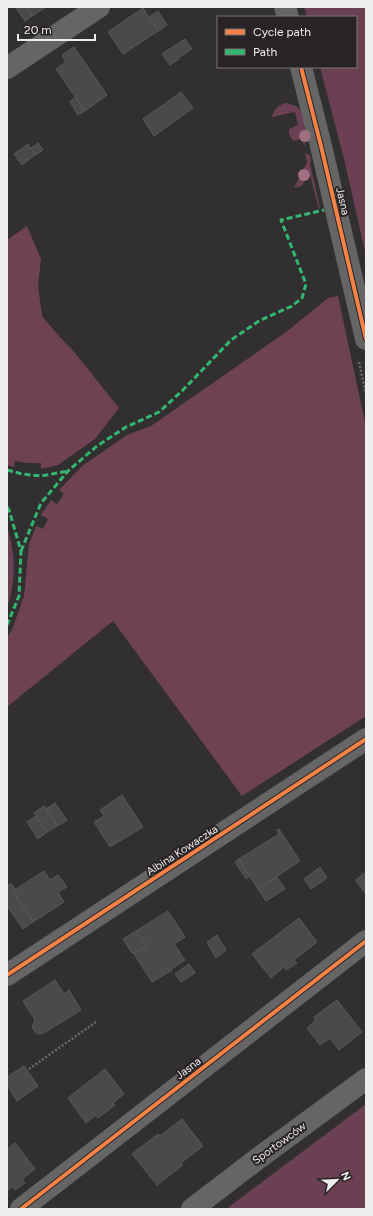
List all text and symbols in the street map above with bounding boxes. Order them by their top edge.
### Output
scale bar [18,16,95,42]
legend [217,16,357,68]
text: 20 m [24,23,52,37]
text: Cycle path [253,25,311,39]
text: Path [253,45,277,59]
street label: Jasna [333,186,352,216]
street label: Albina Kowaczka [144,823,220,878]
street label: Jasna [173,1055,203,1082]
street label: Sportowców [250,1119,309,1167]
north arrow [317,1160,357,1200]
text: N [338,1170,353,1183]

